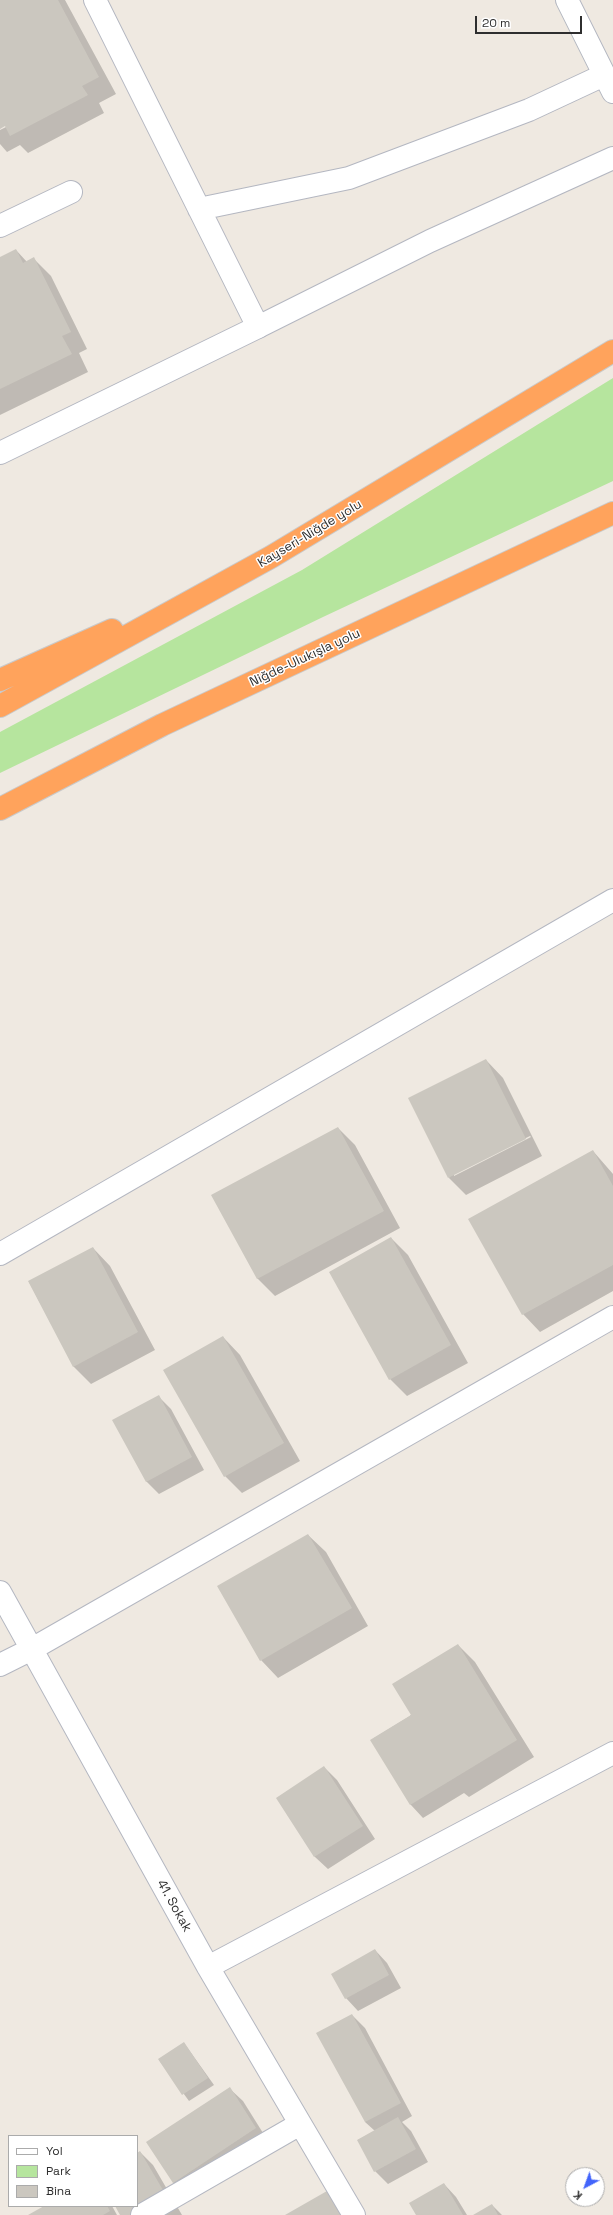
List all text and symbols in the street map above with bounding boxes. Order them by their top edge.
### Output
scale bar [477,8,584,34]
text: 20 m [482,15,510,31]
street label: Kayseri-Niğde yolu [255,497,365,571]
street label: Niğde-Ulukışla yolu [247,626,363,690]
street label: 41. Sokak [153,1877,195,1935]
legend [8,2135,138,2207]
text: Yol [46,2143,63,2159]
text: Park [46,2163,71,2179]
north arrow [565,2167,605,2207]
text: Bina [46,2183,71,2199]
text: K [571,2188,585,2203]

